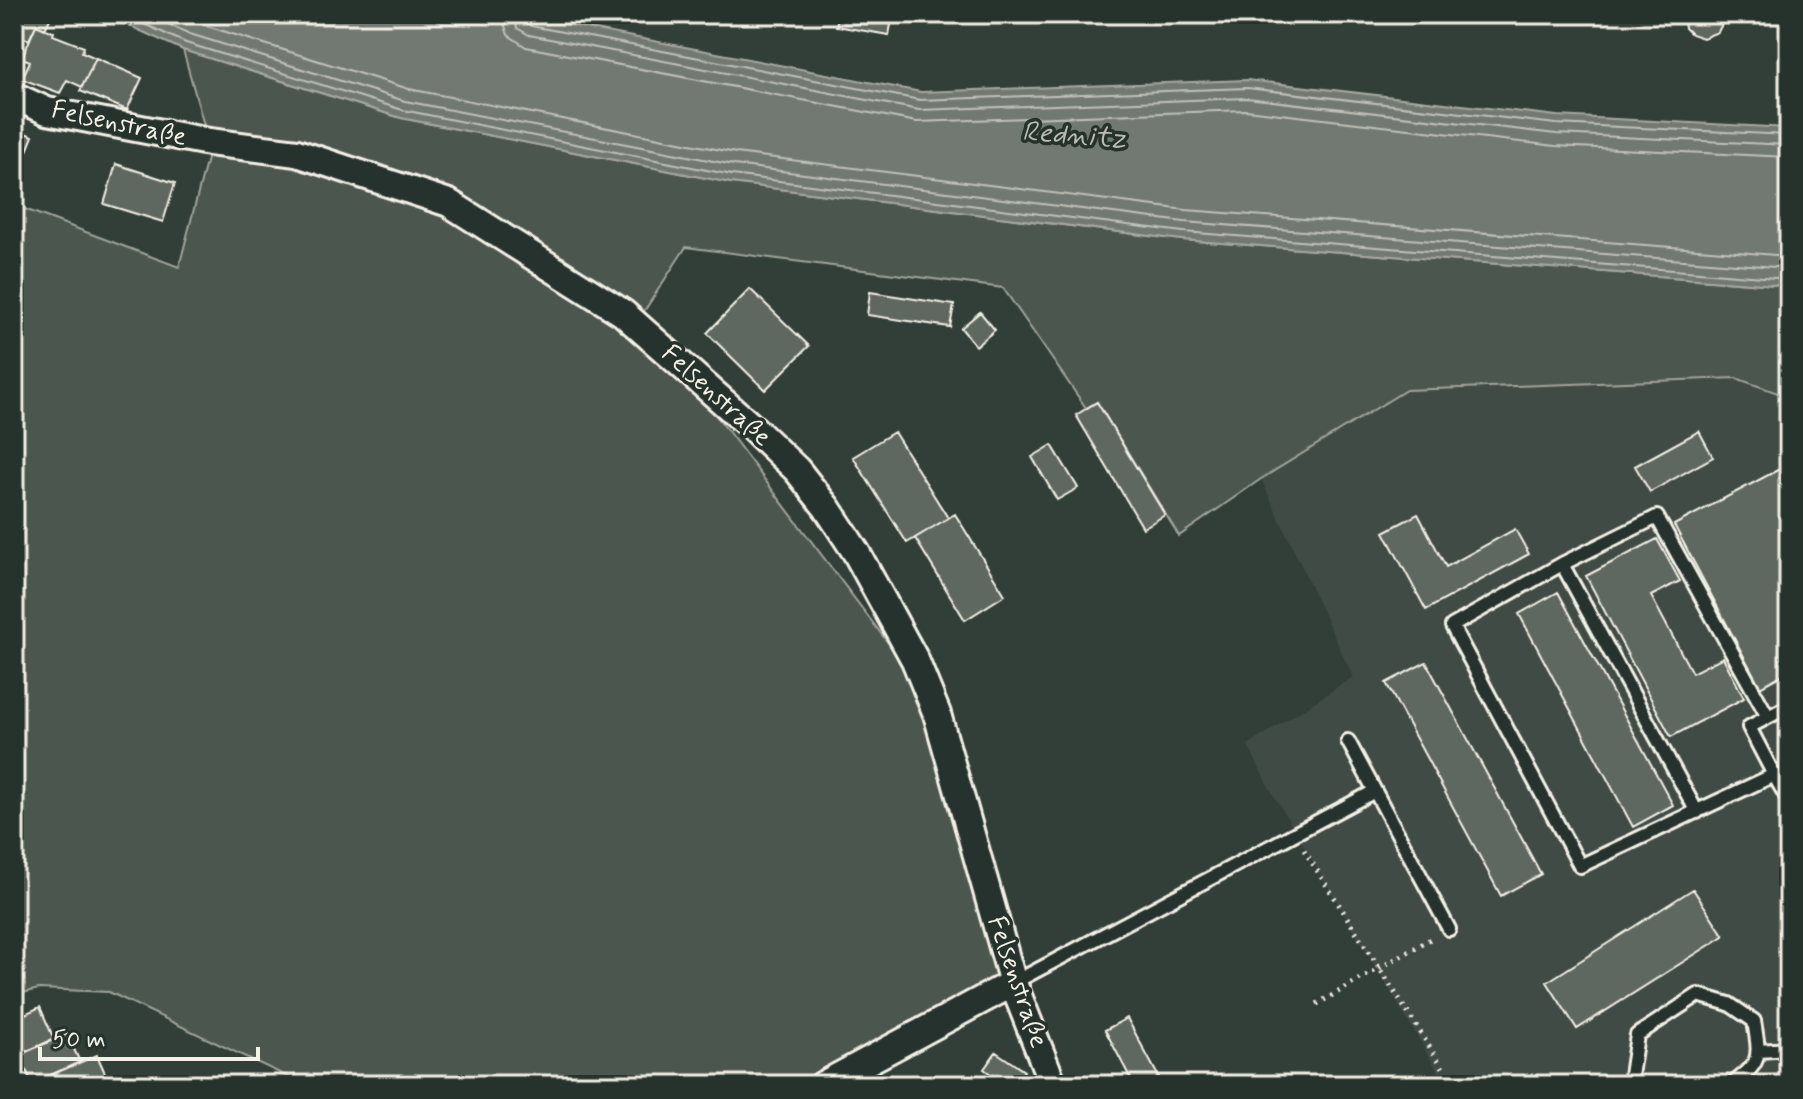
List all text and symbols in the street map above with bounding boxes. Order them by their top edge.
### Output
street label: Felsenstraße [48,93,190,155]
water label: Rednitz [1021,114,1127,158]
street label: Felsenstraße [654,337,778,455]
street label: Felsenstraße [979,912,1055,1053]
scale bar [40,1011,258,1061]
text: 50 m [52,1025,106,1056]

